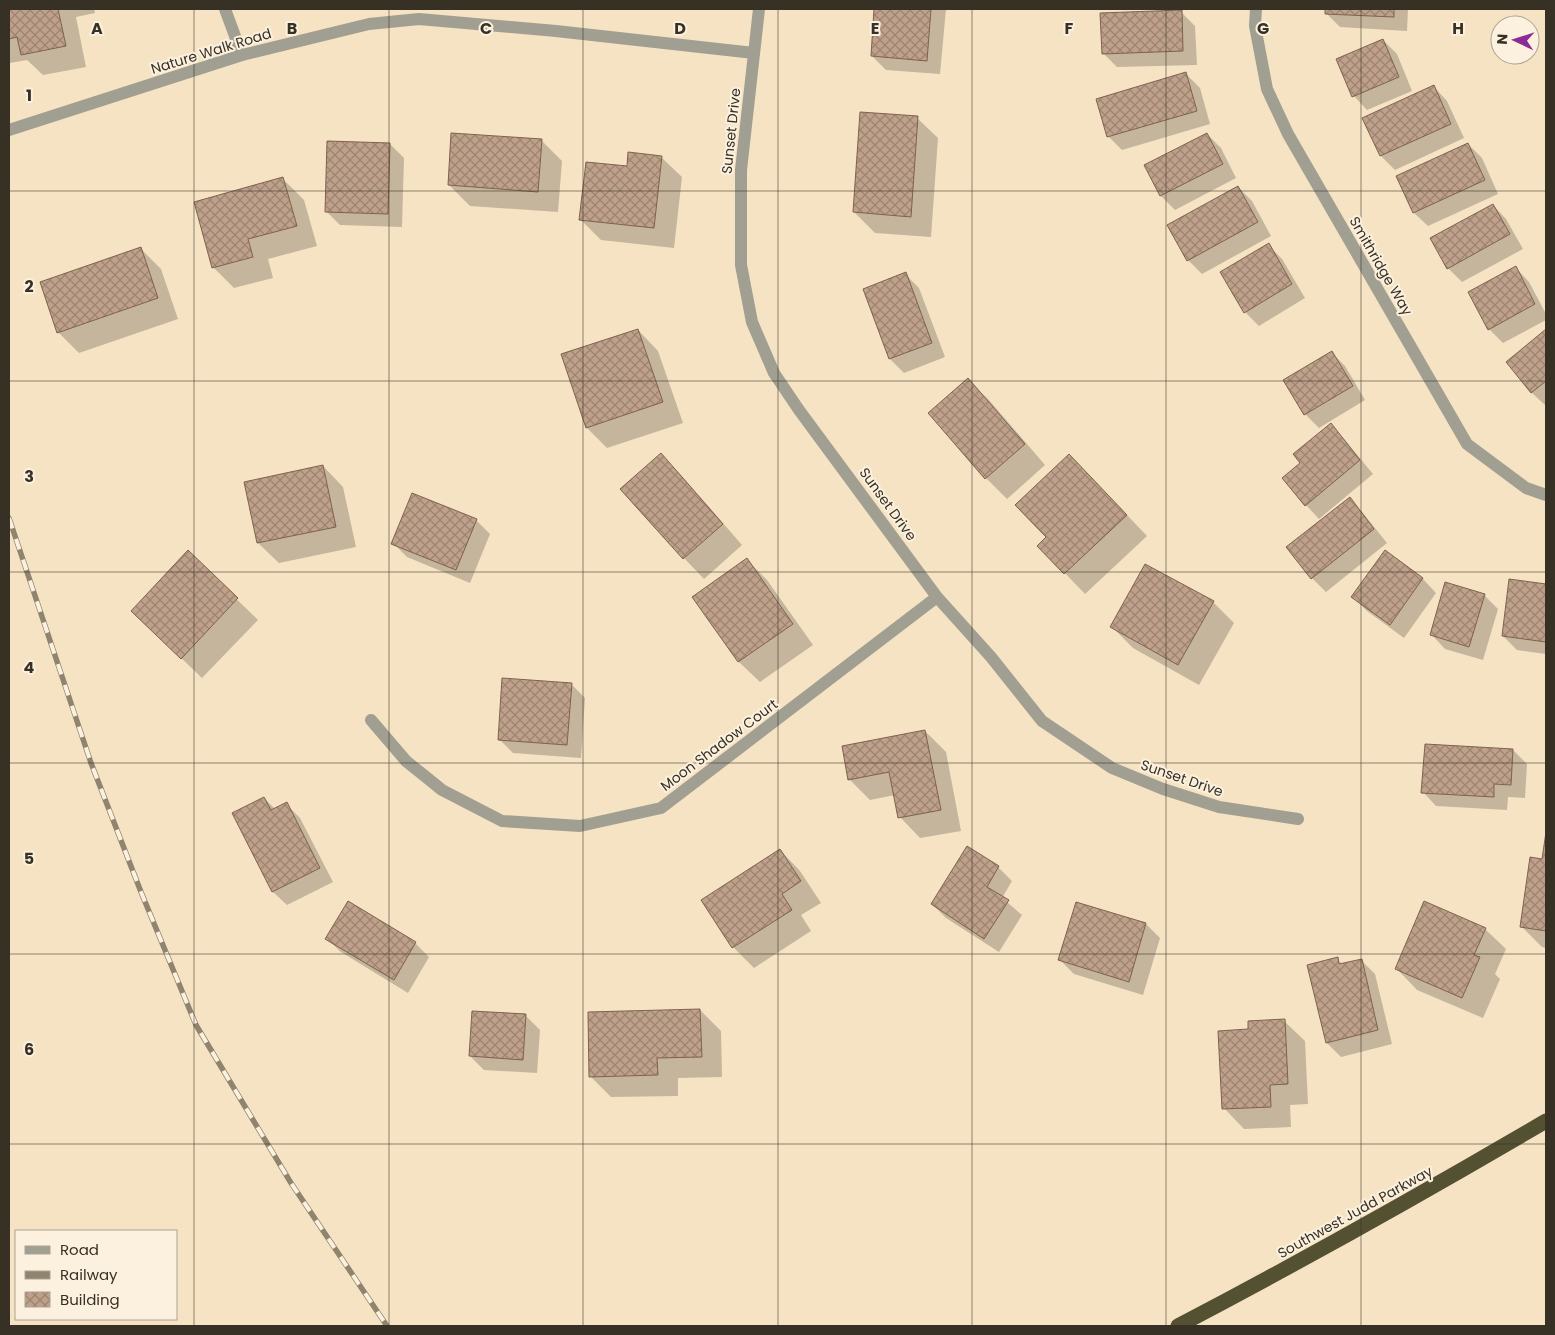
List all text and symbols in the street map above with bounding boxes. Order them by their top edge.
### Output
north arrow [1490,15,1540,65]
text: A [91,17,103,40]
text: B [287,17,297,40]
text: C [480,17,492,40]
text: D [674,17,686,40]
text: E [871,17,879,40]
text: F [1065,17,1074,40]
text: G [1257,17,1269,40]
text: H [1452,17,1464,40]
street label: Nature Walk Road [148,23,274,79]
text: N [1492,33,1512,45]
text: 1 [26,84,32,107]
street label: Sunset Drive [717,87,745,175]
street label: Smithridge Way [1345,213,1418,319]
text: 2 [24,275,34,298]
street label: Sunset Drive [855,463,922,545]
text: 3 [24,465,34,488]
text: 4 [24,656,35,679]
street label: Moon Shadow Court [656,694,782,796]
street label: Sunset Drive [1138,755,1226,802]
text: 5 [24,847,34,870]
text: 6 [24,1038,34,1061]
street label: Southwest Judd Parkway [1274,1161,1436,1263]
legend [15,1230,178,1320]
text: Road [60,1239,99,1260]
text: Railway [60,1264,118,1285]
text: Building [60,1289,120,1310]

